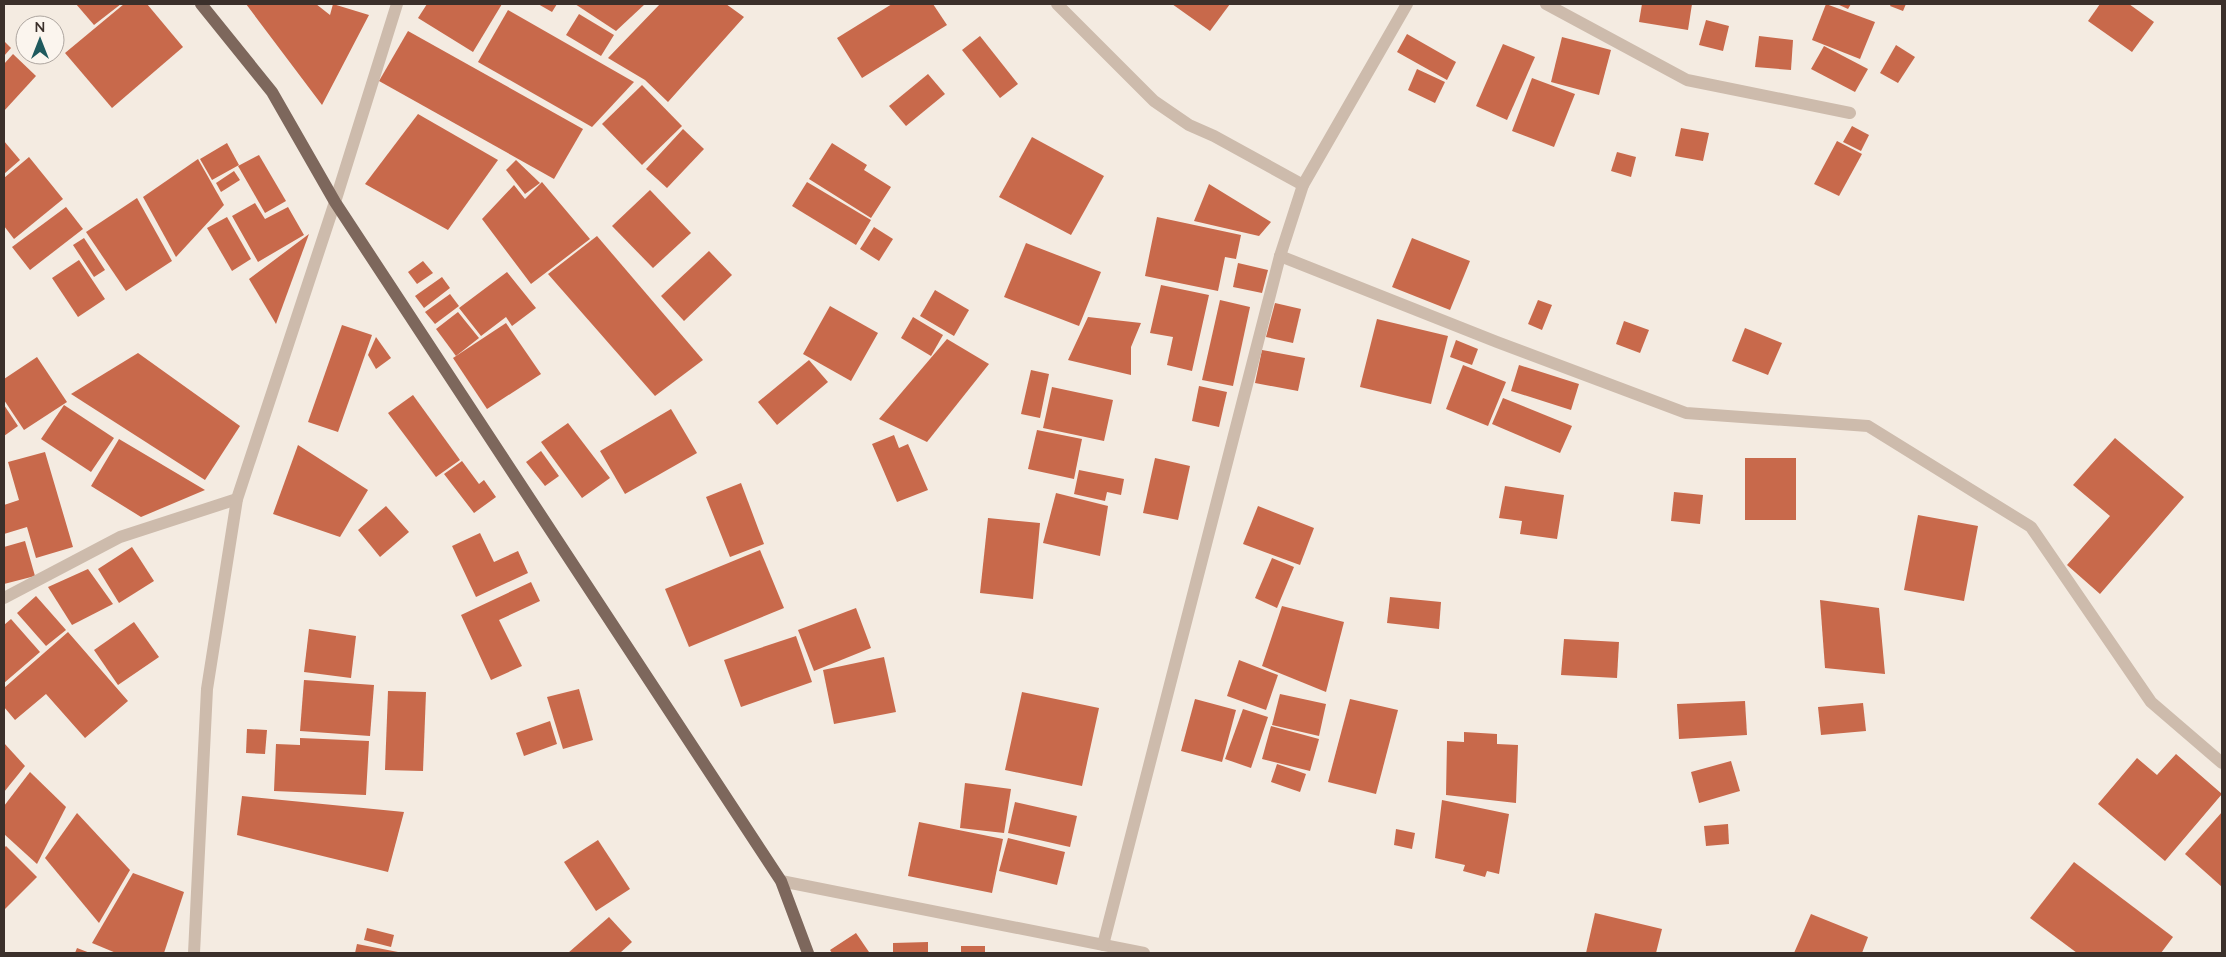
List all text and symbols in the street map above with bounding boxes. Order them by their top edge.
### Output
north arrow [15,15,65,65]
text: N [35,18,45,35]

